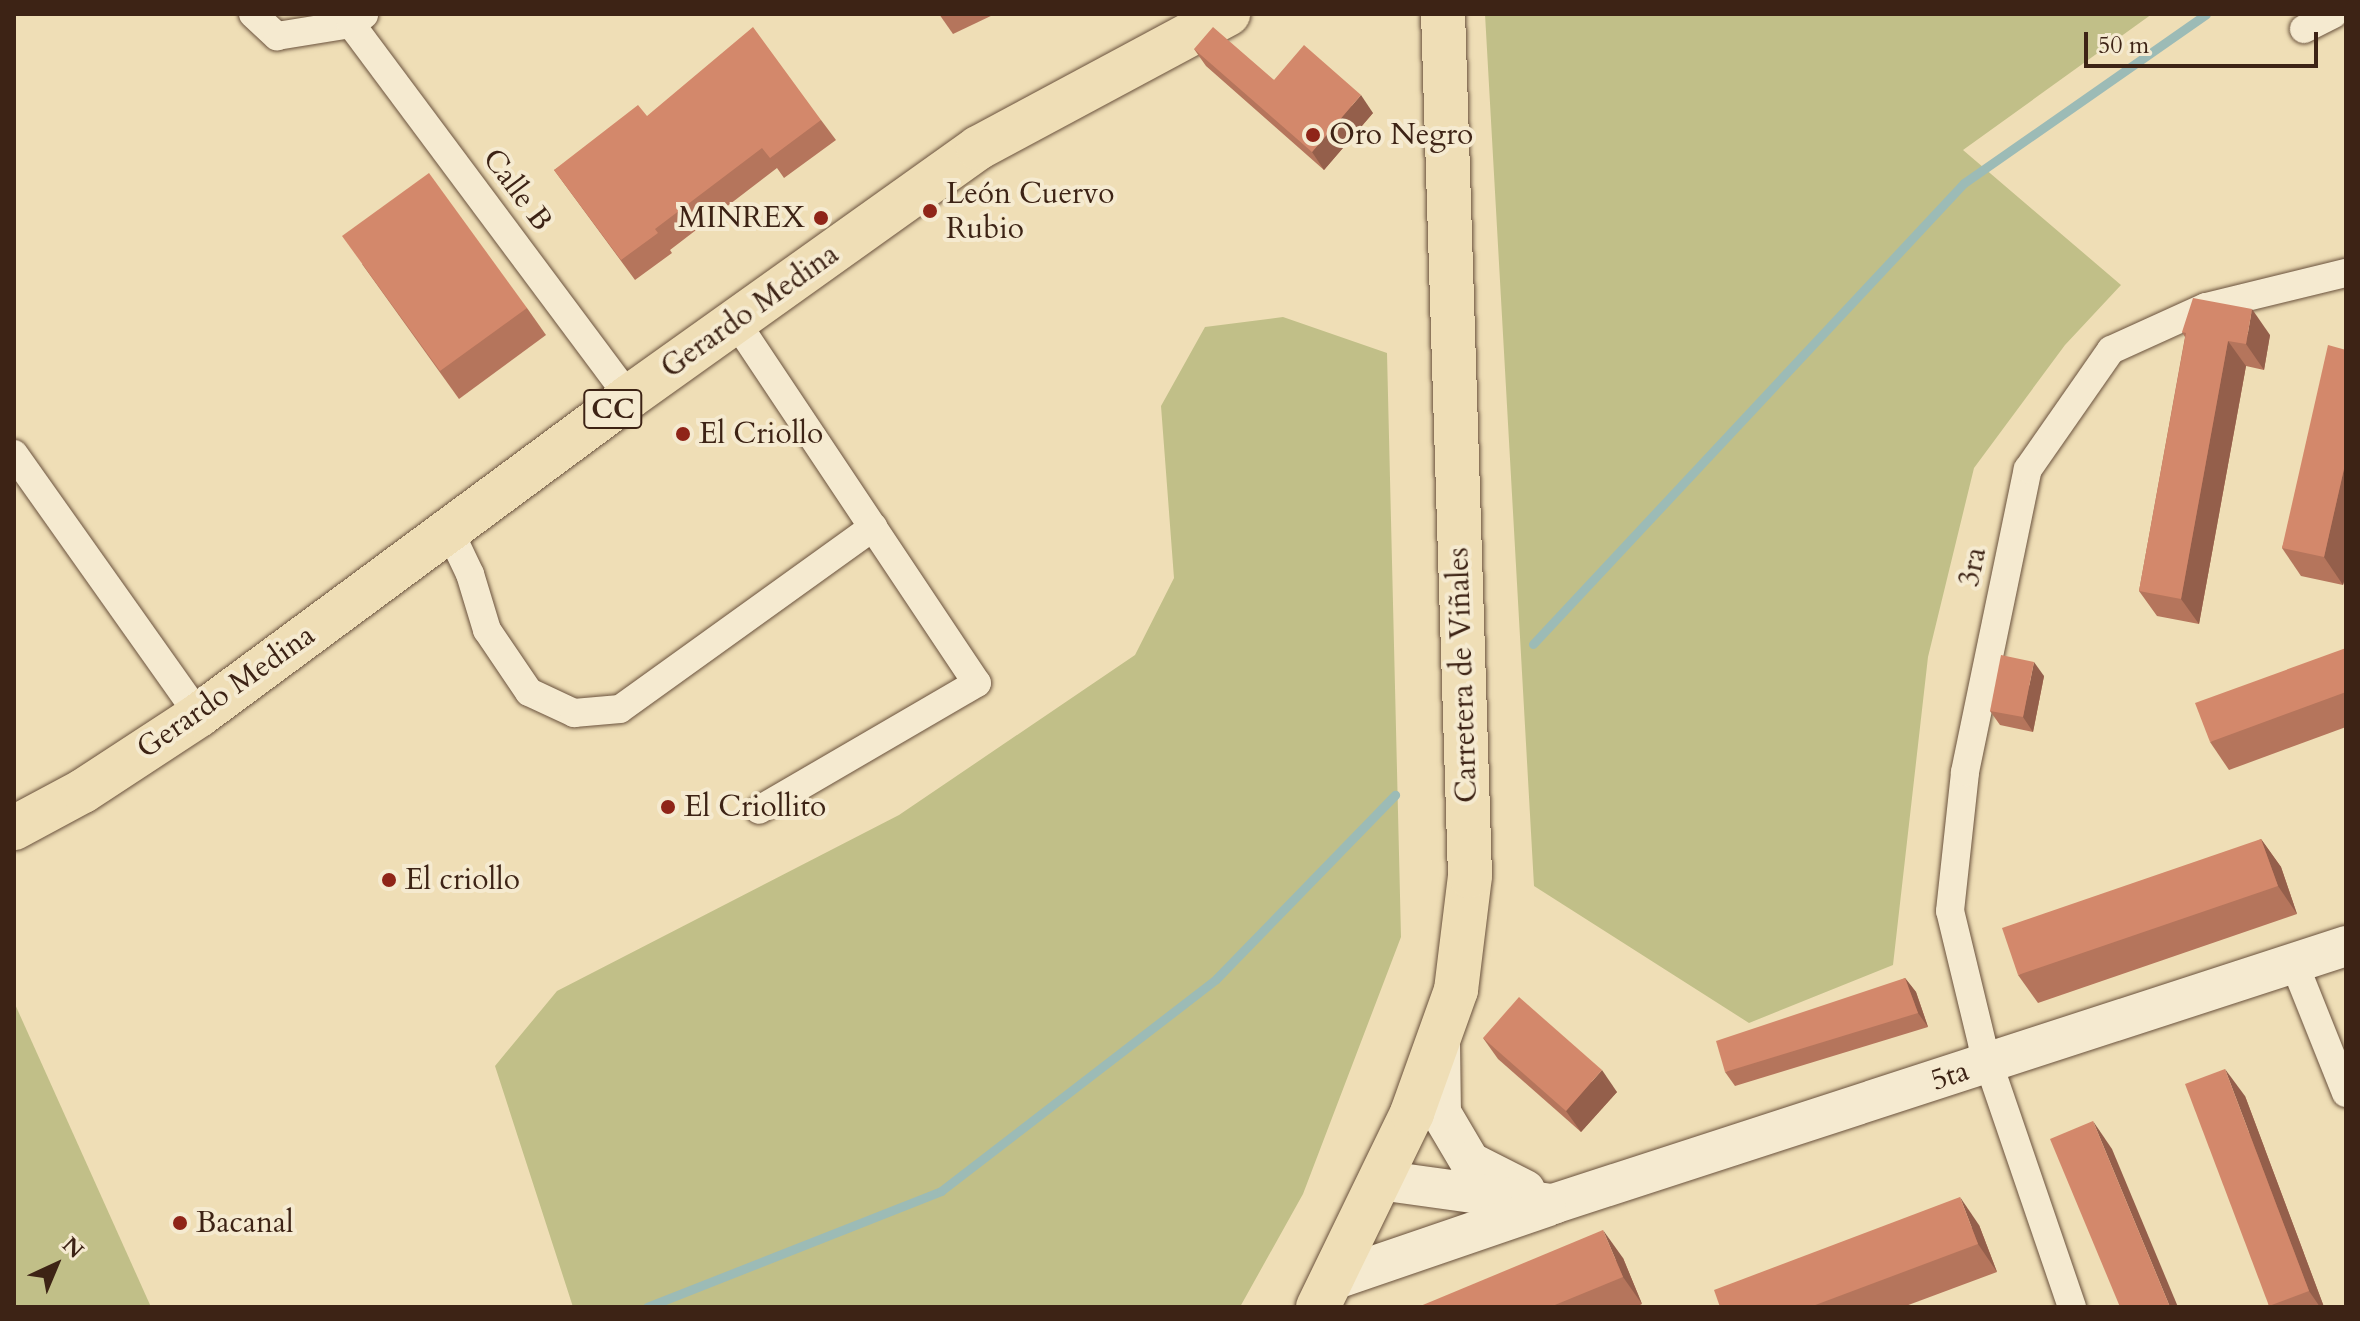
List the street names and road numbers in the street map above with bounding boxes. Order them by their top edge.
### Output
street label: Calle B [475,142,559,238]
street label: Gerardo Medina [654,236,846,386]
road number: CC [583,385,643,433]
street label: 3ra [1951,544,1995,590]
street label: Carretera de Viñales [1441,546,1485,804]
street label: Gerardo Medina [130,617,322,767]
street label: 5ta [1926,1053,1974,1099]

